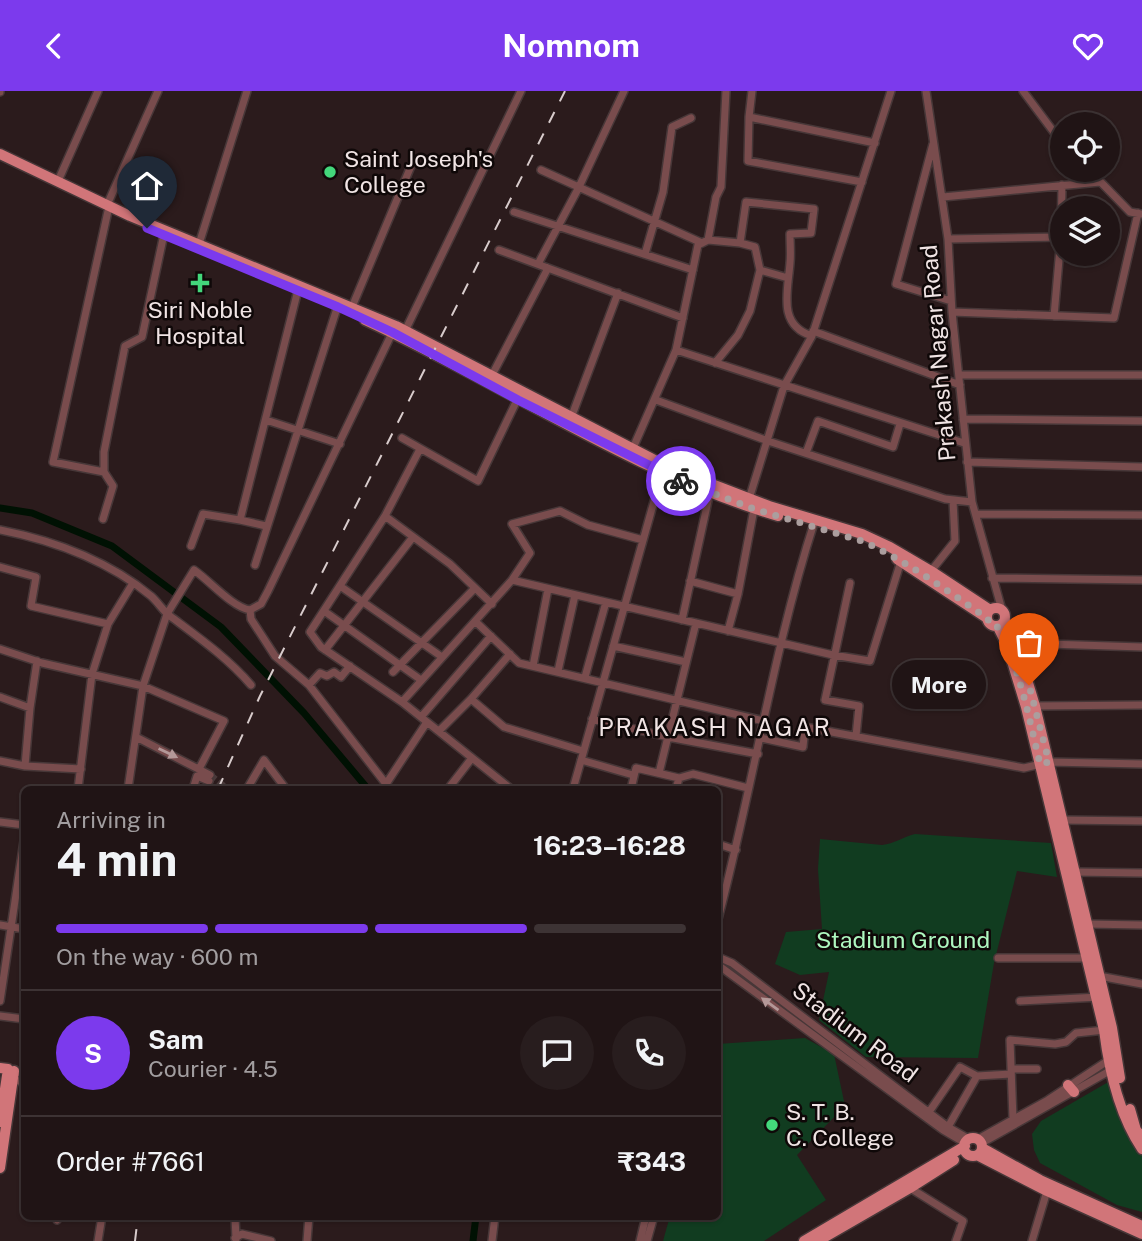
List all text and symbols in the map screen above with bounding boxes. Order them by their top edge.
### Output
icon: back [35,27,73,65]
text: Nomnom [502,27,640,64]
icon: heart [1069,27,1107,65]
map controls [1050,112,1120,266]
button: locate [1050,112,1120,182]
place label: Saint Joseph's College [344,145,493,198]
pin [117,156,177,228]
marker: Saint Joseph's College [322,164,338,180]
icon: home [128,167,166,205]
button: layers [1050,196,1120,266]
street label: Prakash Nagar Road [915,244,960,462]
marker: Siri Noble Hospital [190,273,210,293]
place label: Siri Noble Hospital [148,296,252,349]
courier [646,446,716,516]
icon: bike [662,462,700,500]
pin [999,613,1059,685]
icon: bag [1010,624,1048,662]
callout: More [892,661,987,709]
text: More [911,671,967,698]
district label: PRAKASH NAGAR [598,713,832,741]
one-way arrow [158,747,178,759]
text: Arriving in [56,806,166,833]
text: 16:23–16:28 [533,830,686,861]
text: 4 min [56,832,177,886]
park label: Stadium Ground [816,926,990,953]
text: On the way · 600 m [56,943,258,970]
street label: Stadium Road [787,976,923,1087]
one-way arrow [761,997,779,1011]
button: chat [520,1016,594,1090]
button: phone [612,1016,686,1090]
text: Sam [148,1024,204,1055]
text: S [84,1038,102,1069]
text: Courier · 4.5 [148,1055,278,1082]
place label: S. T. B. C. College [786,1098,894,1151]
marker: S. T. B. C. College [764,1117,780,1133]
text: Order #7661 [56,1146,205,1177]
text: ₹343 [618,1146,686,1177]

